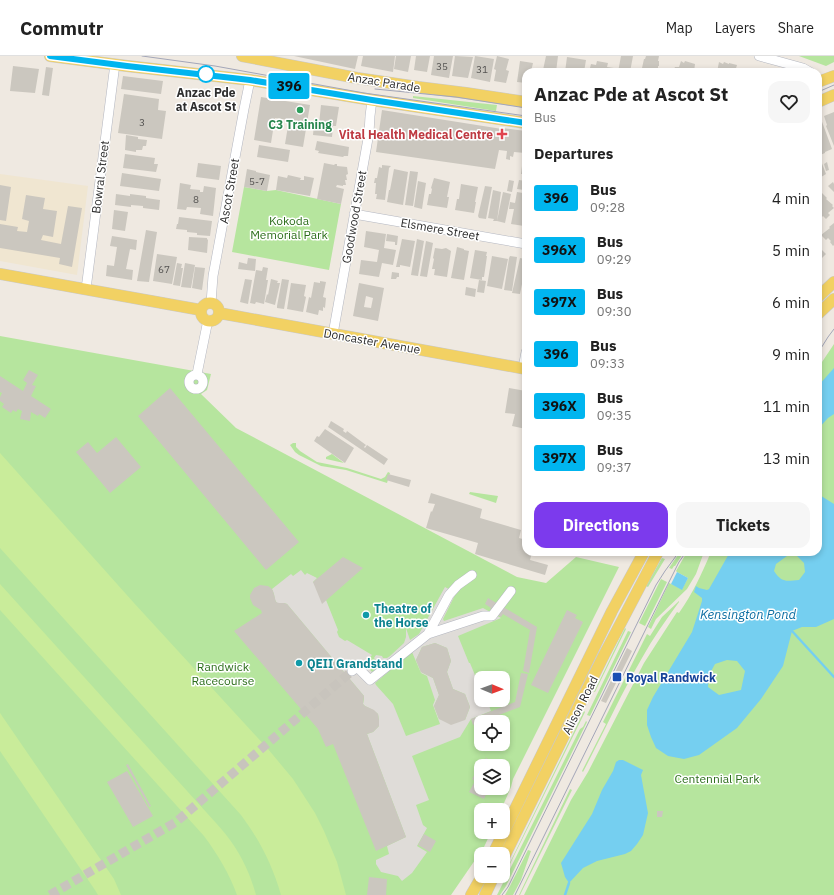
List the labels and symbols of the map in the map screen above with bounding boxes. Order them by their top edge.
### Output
house number: 35 [436,60,448,73]
house number: 31 [476,63,488,76]
marker: Anzac Pde at Ascot St [197,65,215,83]
street label: Anzac Parade [347,69,422,95]
line badge: 396 [266,73,312,99]
place label: Anzac Pde at Ascot St [176,85,237,114]
marker: C3 Training [295,105,305,115]
house number: 3 [139,116,145,129]
place label: C3 Training [268,117,332,132]
place label: Vital Health Medical Centre [339,127,493,142]
marker: Vital Health Medical Centre [496,128,508,140]
street label: Bowral Street [88,140,112,214]
street label: Ascot Street [216,157,242,225]
street label: Goodwood Street [338,169,370,265]
house number: 5-7 [249,175,265,188]
house number: 8 [193,193,199,206]
park label: Kokoda Memorial Park [250,213,329,242]
street label: Elsmere Street [399,215,481,243]
house number: 67 [158,263,170,276]
street label: Doncaster Avenue [323,325,422,357]
place label: Theatre of the Horse [374,601,432,630]
water label: Kensington Pond [700,606,796,623]
marker: Theatre of the Horse [361,610,371,620]
place label: QEII Grandstand [307,656,402,671]
marker: QEII Grandstand [294,658,304,668]
park label: Randwick Racecourse [192,659,255,688]
place label: Royal Randwick [626,670,716,685]
north arrow [474,671,510,707]
marker: Royal Randwick [611,671,623,683]
street label: Alison Road [559,673,601,737]
park label: Centennial Park [674,771,760,786]

